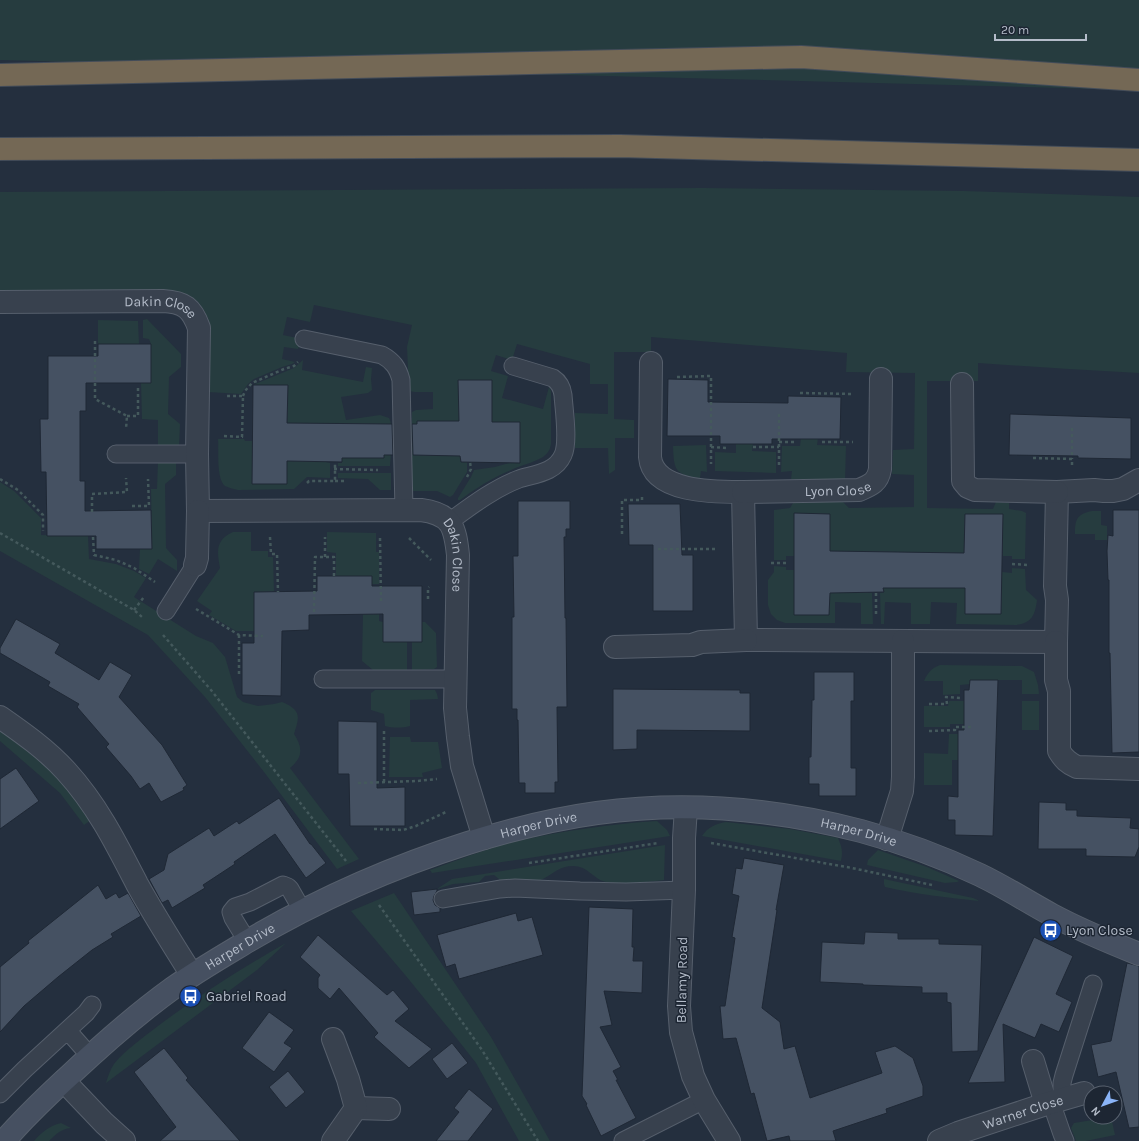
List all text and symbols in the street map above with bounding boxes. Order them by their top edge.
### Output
scale bar [995,16,1086,42]
text: 20 m [1001,23,1029,37]
street label: Dakin Close [124,292,201,321]
street label: Lyon Close [804,477,874,499]
street label: Dakin Close [440,514,467,592]
street label: Harper Drive [498,808,578,842]
street label: Harper Drive [819,813,899,850]
bus stop icon: Lyon Close [1038,917,1064,943]
street label: Harper Drive [201,919,278,974]
place label: Lyon Close [1066,922,1133,939]
street label: Bellamy Road [673,937,691,1023]
bus stop icon: Gabriel Road [178,983,204,1009]
place label: Gabriel Road [206,988,287,1005]
north arrow [1083,1085,1123,1125]
street label: Warner Close [981,1091,1065,1133]
text: N [1088,1104,1103,1118]

